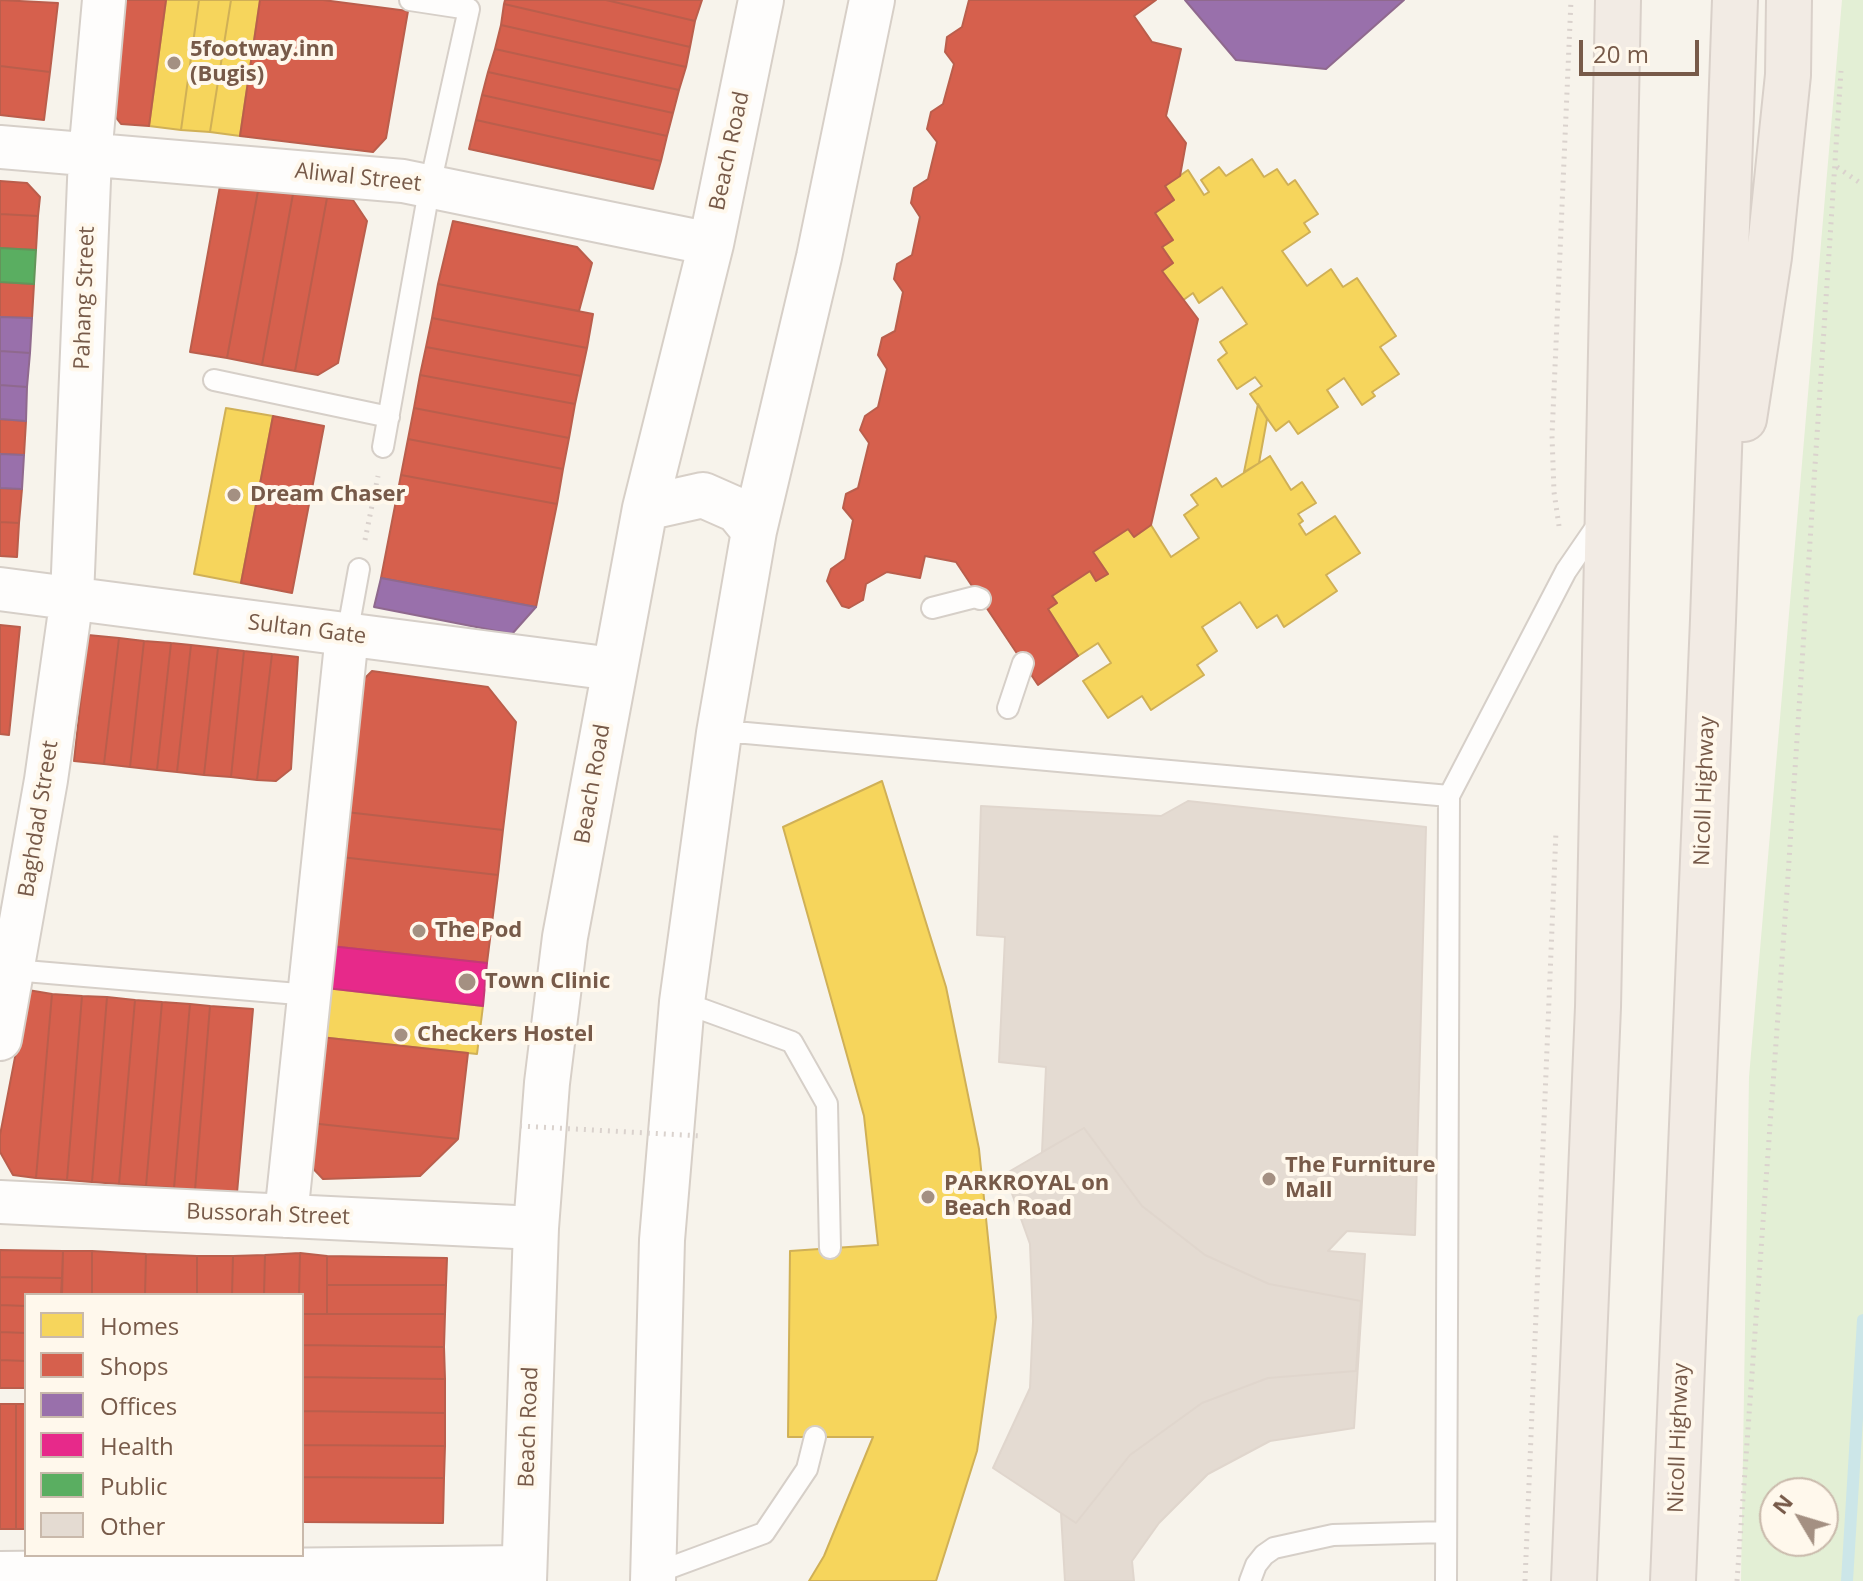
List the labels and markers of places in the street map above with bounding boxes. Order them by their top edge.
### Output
place label: 5footway.inn (Bugis) [190,37,334,88]
marker: 5footway.inn (Bugis) [165,54,183,72]
place label: Dream Chaser [250,482,406,508]
marker: Dream Chaser [225,486,243,504]
place label: The Pod [435,918,522,944]
marker: The Pod [410,922,428,940]
place label: Town Clinic [485,969,610,995]
marker: Town Clinic [456,971,478,993]
place label: Checkers Hostel [417,1022,594,1048]
marker: Checkers Hostel [392,1026,410,1044]
place label: The Furniture Mall [1285,1153,1436,1204]
marker: The Furniture Mall [1260,1170,1278,1188]
place label: PARKROYAL on Beach Road [944,1171,1109,1222]
marker: PARKROYAL on Beach Road [919,1188,937,1206]

